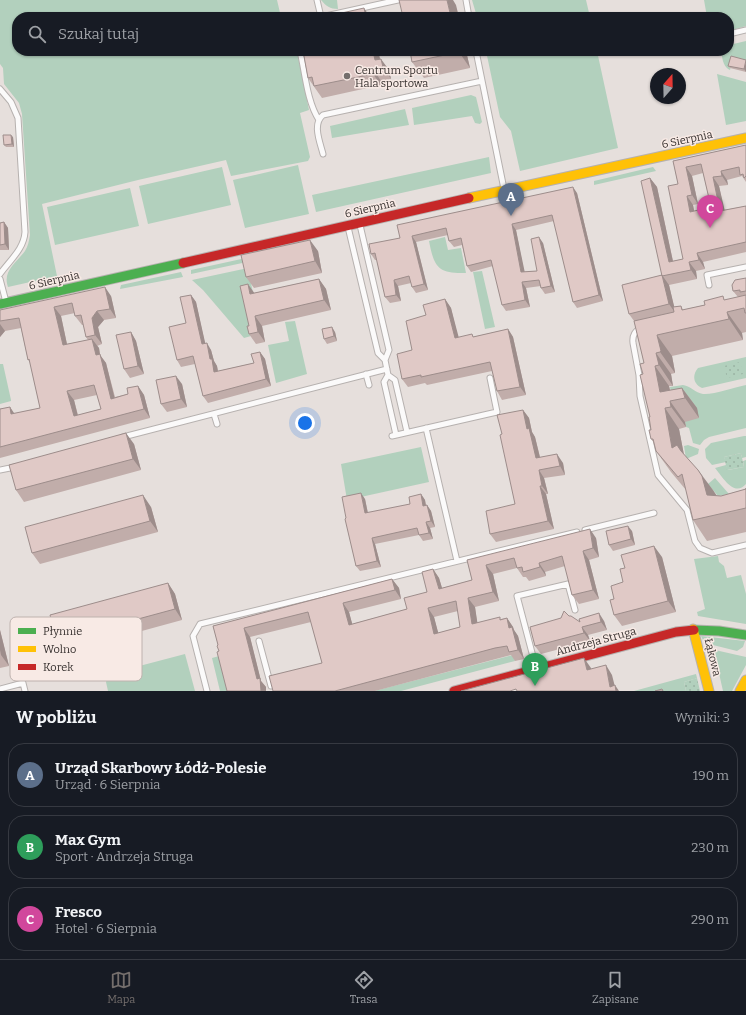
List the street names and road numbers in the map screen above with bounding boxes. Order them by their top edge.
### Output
street label: 6 Sierpnia [661,128,714,151]
street label: 6 Sierpnia [344,196,397,221]
street label: 6 Sierpnia [28,268,81,293]
street label: Andrzeja Struga [555,625,638,658]
street label: Łąkowa [702,637,724,677]

